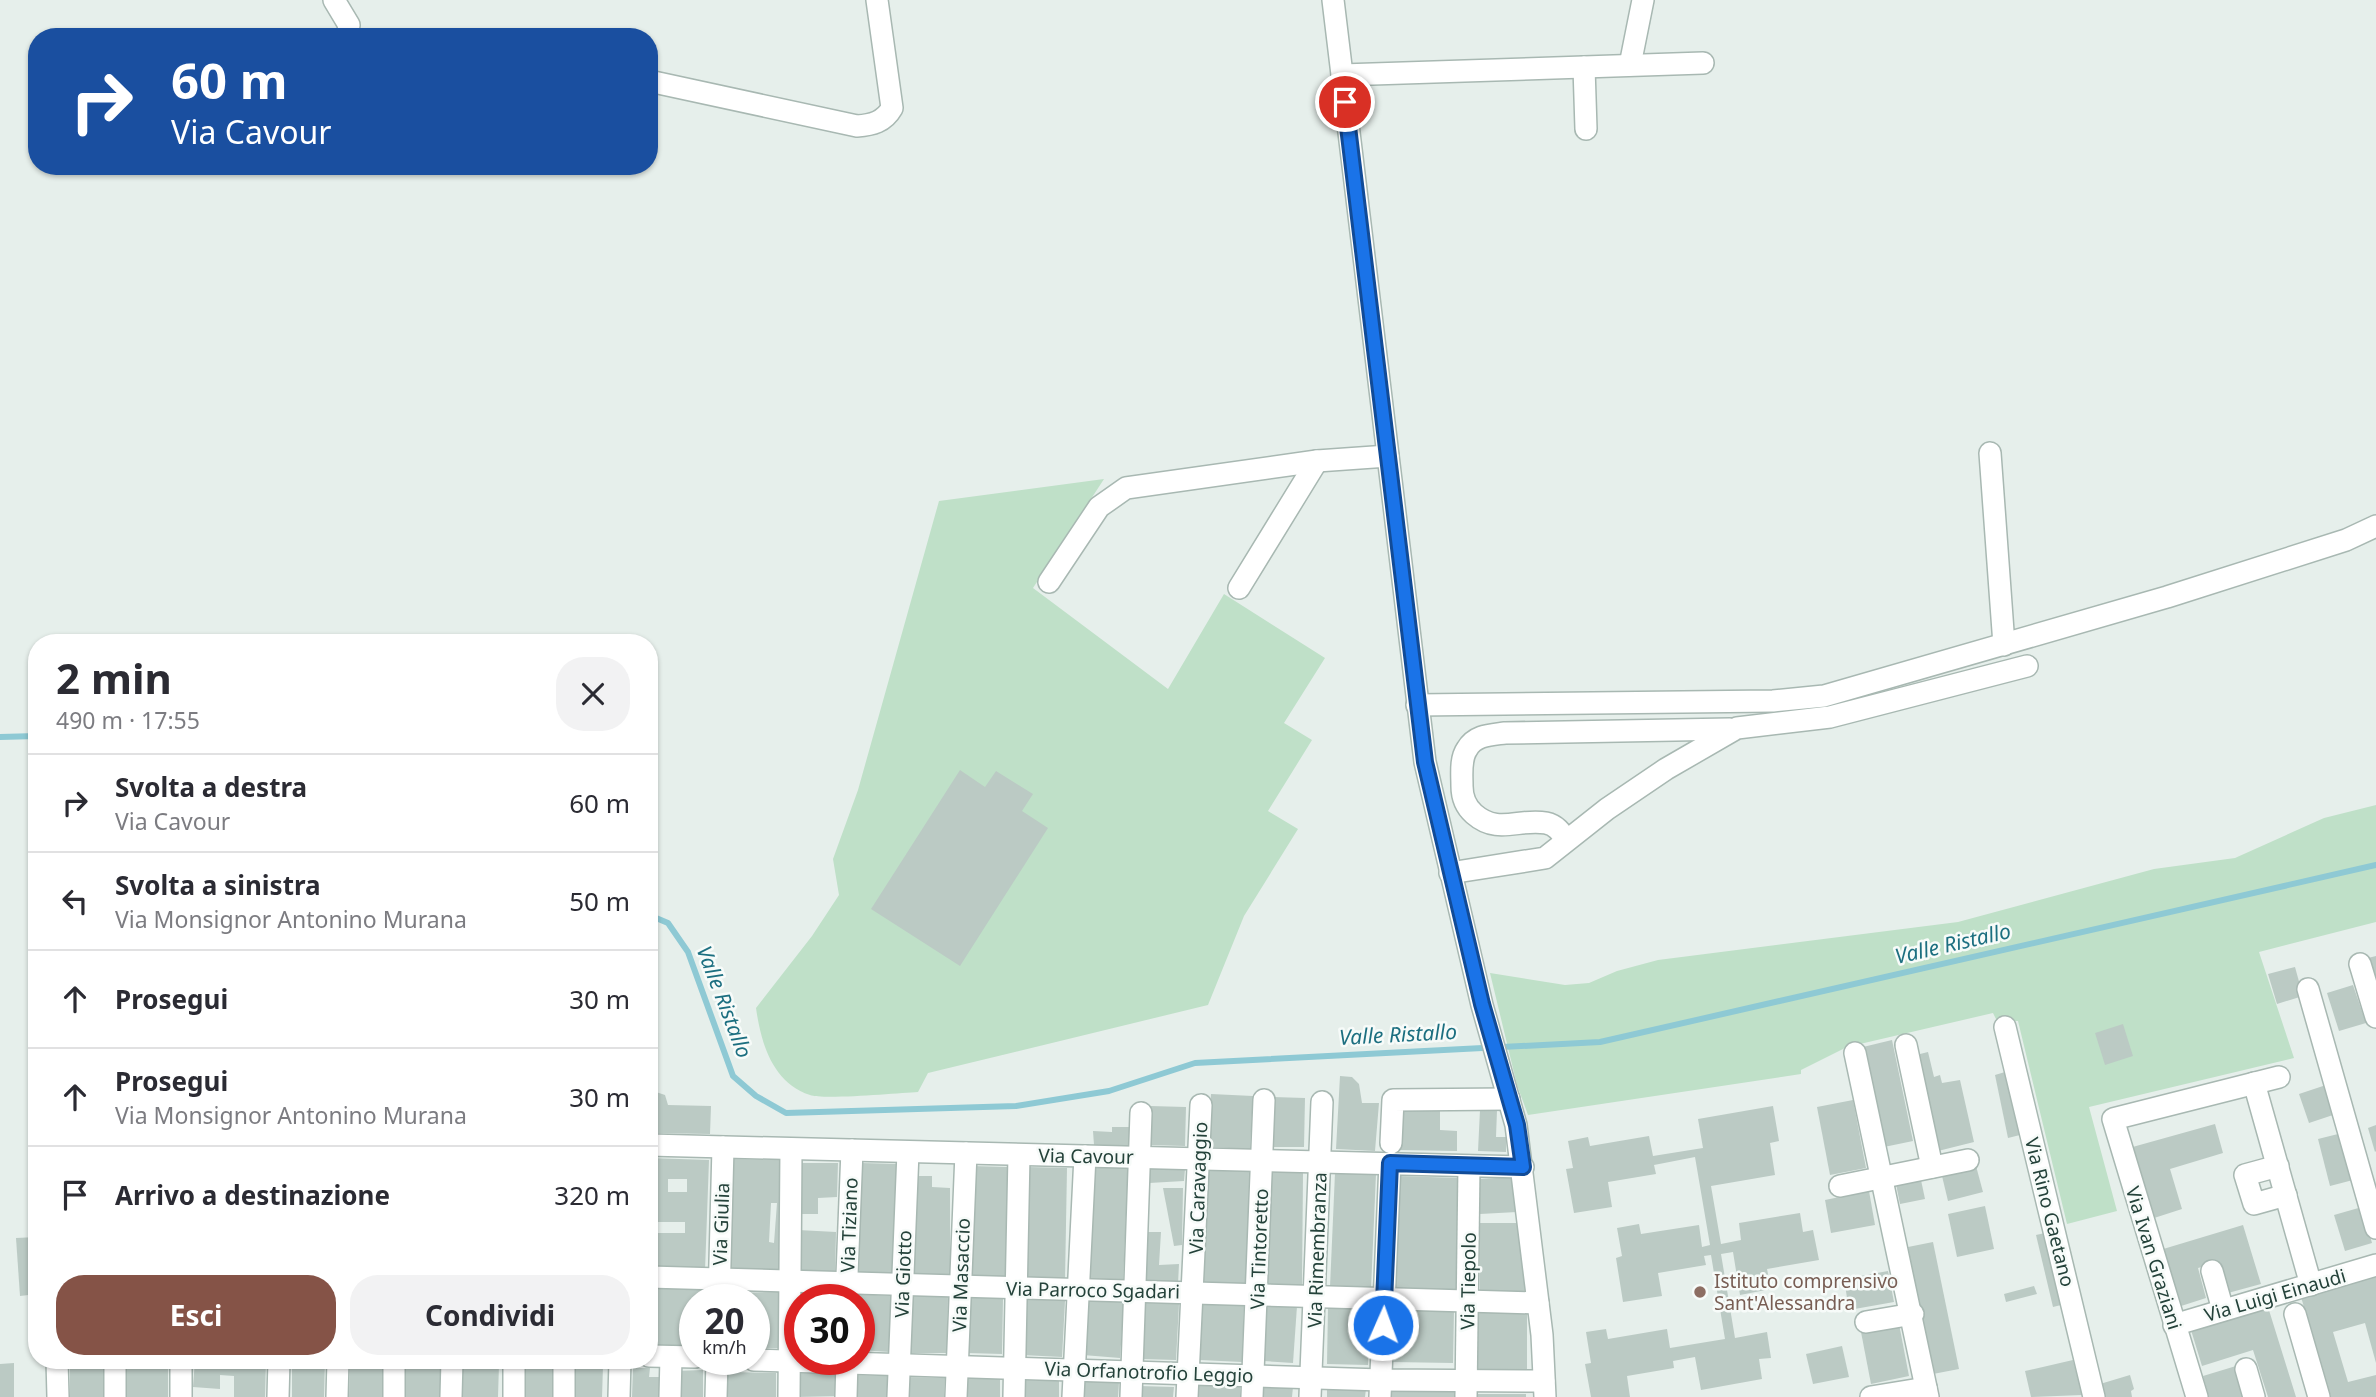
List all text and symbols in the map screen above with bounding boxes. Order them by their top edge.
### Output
text: 60 m [171,47,288,113]
icon: right [56,56,147,147]
pin [1315,72,1375,132]
icon: arrive [1326,83,1364,121]
text: Via Cavour [171,110,332,153]
text: 2 min [56,649,172,706]
button: close [556,657,630,731]
text: 490 m · 17:55 [56,704,200,736]
text: Svolta a destra [115,769,307,805]
icon: right [56,784,94,822]
text: 60 m [569,785,630,821]
text: Via Cavour [115,805,230,837]
text: Svolta a sinistra [115,867,321,903]
icon: left [56,882,94,920]
text: 50 m [569,883,630,919]
text: Via Monsignor Antonino Murana [115,903,467,935]
water label: Valle Ristallo [1892,916,2013,970]
water label: Valle Ristallo [691,942,759,1062]
icon: ahead [56,980,94,1018]
text: Prosegui [115,981,228,1017]
text: 30 m [569,981,630,1017]
water label: Valle Ristallo [1338,1017,1458,1051]
text: Prosegui [115,1063,228,1099]
icon: ahead [56,1078,94,1116]
text: 30 m [569,1079,630,1115]
text: Via Monsignor Antonino Murana [115,1099,467,1131]
street label: Via Caravaggio [1183,1121,1213,1255]
street label: Via Rino Gaetano [2019,1135,2081,1289]
street label: Via Cavour [1038,1142,1134,1170]
street label: Via Rimembranza [1301,1172,1333,1328]
icon: arrive [56,1176,94,1214]
text: Arrivo a destinazione [115,1177,390,1213]
text: 320 m [554,1177,630,1213]
street label: Via Tiziano [834,1177,864,1273]
street label: Via Giulia [707,1182,735,1266]
street label: Via Ivan Graziani [2120,1183,2188,1333]
street label: Via Tintoretto [1244,1188,1274,1310]
street label: Via Masaccio [946,1217,976,1333]
street label: Via Giotto [888,1230,918,1318]
street label: Via Tiepolo [1454,1232,1482,1330]
street label: Via Luigi Einaudi [2201,1262,2349,1328]
place label: Istituto comprensivo Sant'Alessandra [1714,1268,1898,1316]
button: Esci [56,1275,336,1355]
button: Condividi [350,1275,630,1355]
street label: Via Parroco Sgadari [1006,1275,1180,1305]
speed limit sign: 30 [784,1284,875,1375]
marker: Istituto comprensivo Sant'Alessandra [1692,1284,1708,1300]
position arrow [1346,1288,1420,1362]
text: 20 [704,1297,745,1344]
text: km/h [702,1335,747,1359]
street label: Via Orfanotrofio Leggio [1044,1355,1254,1389]

